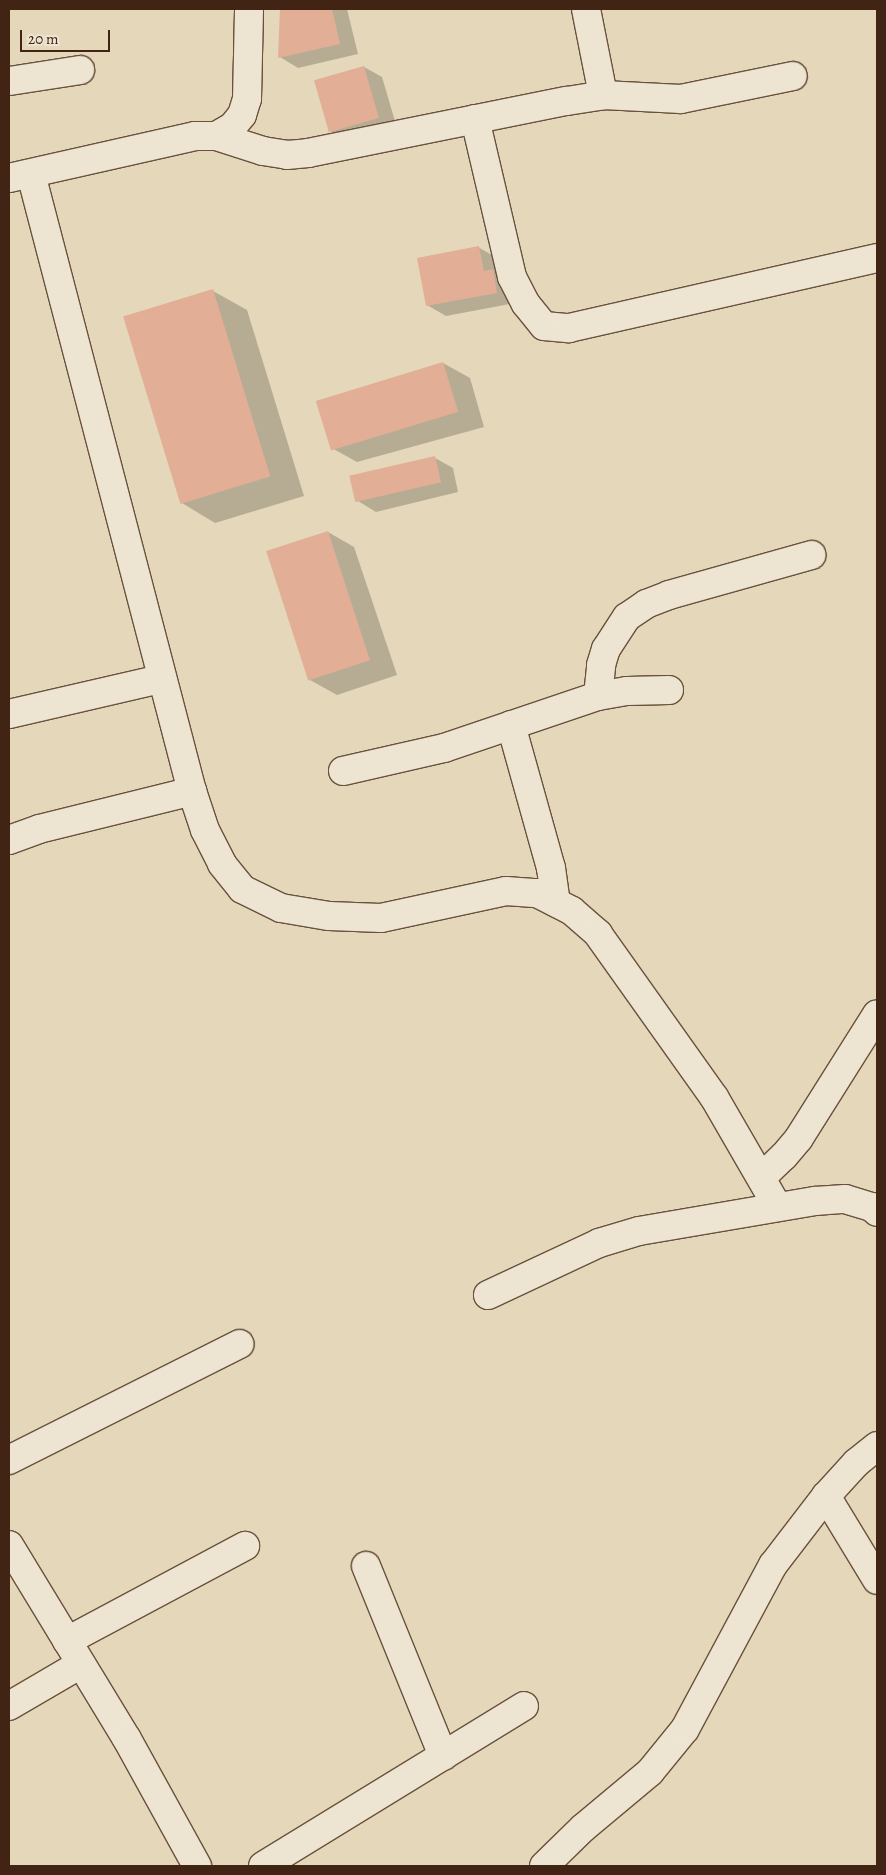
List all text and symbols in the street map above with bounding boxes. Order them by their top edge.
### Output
scale bar [22,20,112,52]
text: 20 m [28,29,59,49]

